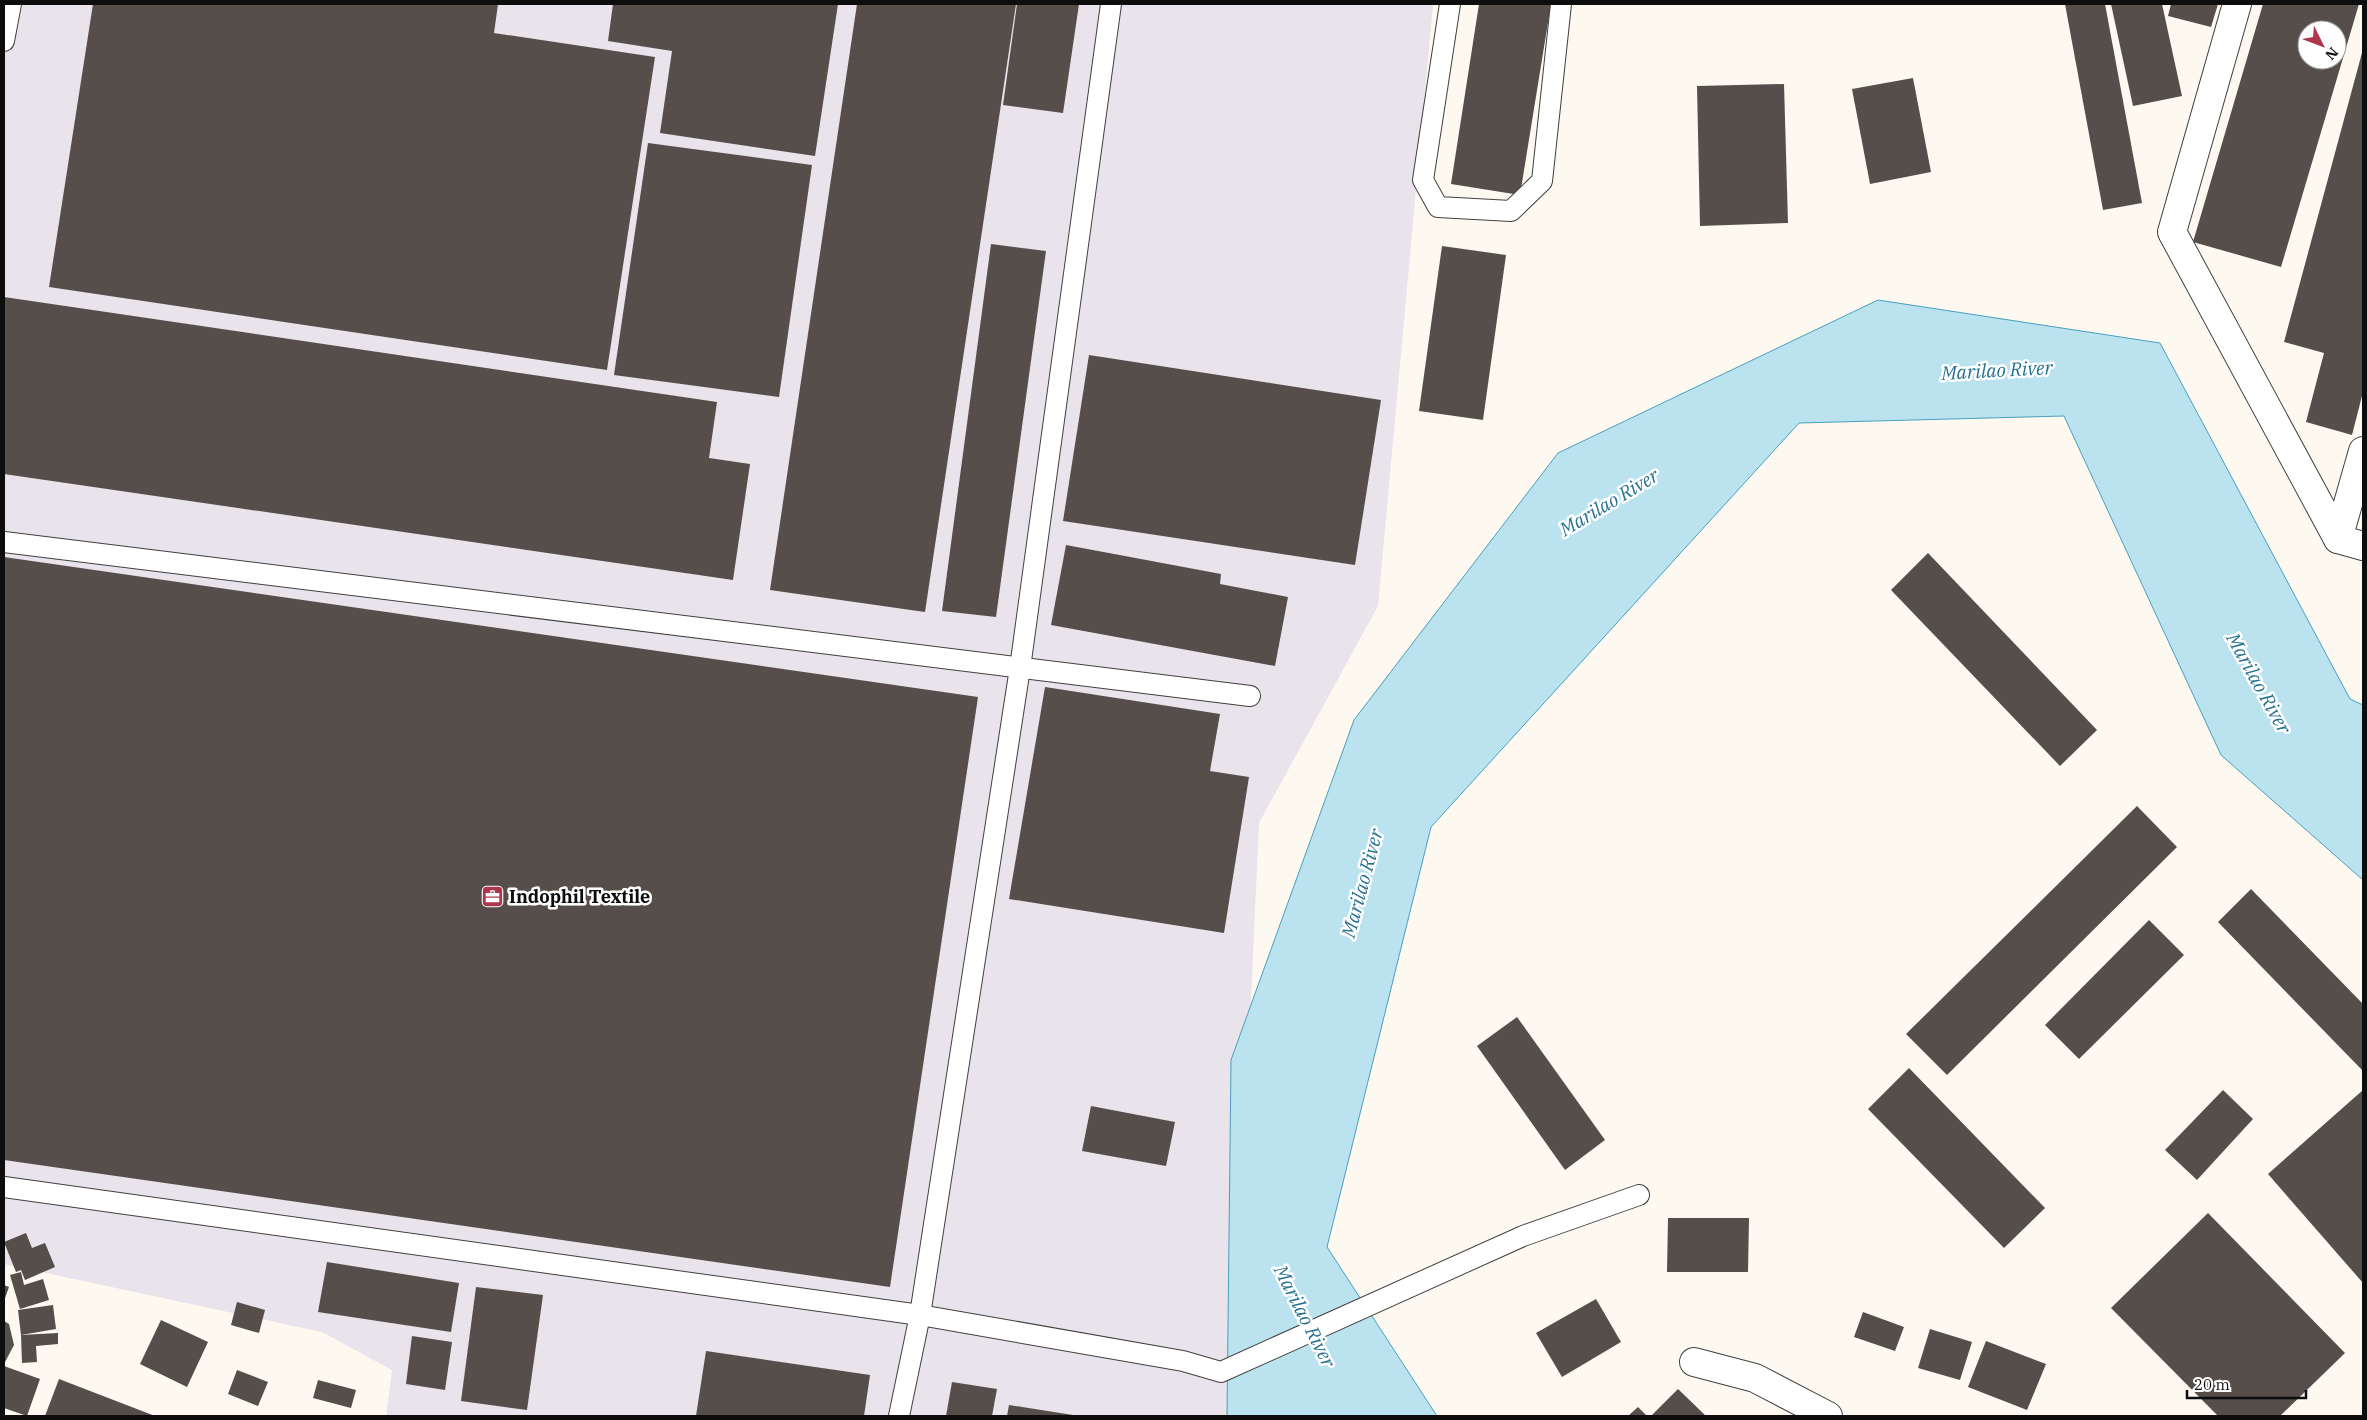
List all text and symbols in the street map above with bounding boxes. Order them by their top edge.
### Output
north arrow [2297,20,2347,70]
text: N [2321,44,2342,64]
water label: Marilao River [1940,355,2054,385]
water label: Marilao River [1554,463,1664,542]
water label: Marilao River [2221,628,2297,738]
water label: Marilao River [1336,825,1388,941]
office icon: Indophil Textile [481,885,505,909]
place label: Indophil Textile [509,885,650,908]
water label: Marilao River [1269,1260,1341,1372]
scale bar [2187,1368,2306,1400]
text: 20 m [2194,1375,2230,1394]

